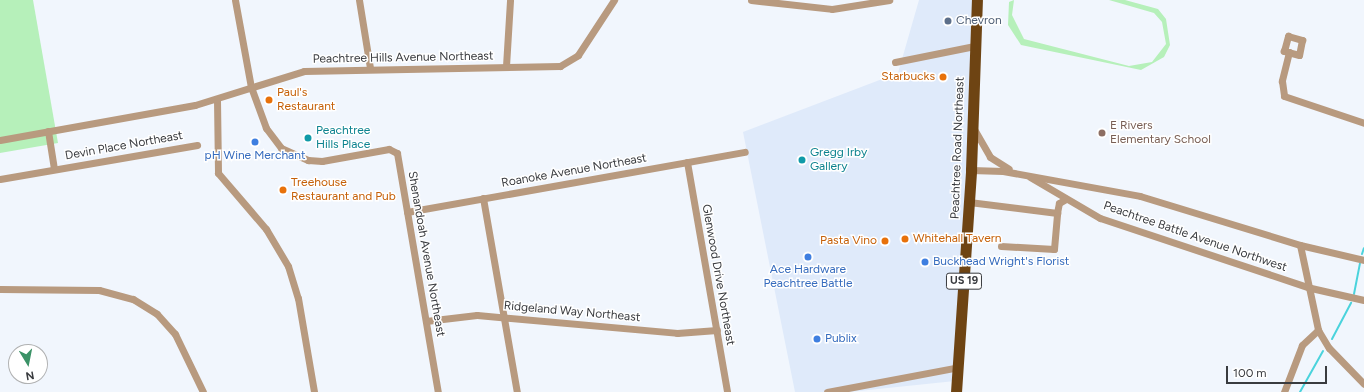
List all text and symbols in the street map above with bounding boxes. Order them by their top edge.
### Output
place label: Chevron [956,14,1002,28]
marker: Chevron [943,16,953,26]
street label: Peachtree Hills Avenue Northeast [312,49,494,67]
place label: Starbucks [881,70,935,84]
marker: Starbucks [938,72,948,82]
street label: Peachtree Road Northeast [948,77,968,219]
place label: Paul's Restaurant [277,86,335,114]
marker: Paul's Restaurant [264,95,274,105]
place label: E Rivers Elementary School [1110,119,1211,147]
place label: Peachtree Hills Place [316,124,370,152]
marker: E Rivers Elementary School [1097,128,1107,138]
street label: Devin Place Northeast [64,129,184,163]
marker: Peachtree Hills Place [303,133,313,143]
marker: pH Wine Merchant [250,137,260,147]
place label: Gregg Irby Gallery [810,146,867,174]
place label: pH Wine Merchant [205,149,305,163]
street label: Roanoke Avenue Northeast [500,151,648,191]
marker: Gregg Irby Gallery [797,155,807,165]
street label: Shenandoah Avenue Northeast [404,170,448,338]
place label: Treehouse Restaurant and Pub [291,176,396,204]
marker: Treehouse Restaurant and Pub [278,185,288,195]
street label: Peachtree Battle Avenue Northwest [1101,199,1289,275]
street label: Glenwood Drive Northeast [698,203,738,347]
place label: Whitehall Tavern [913,232,1001,246]
place label: Pasta Vino [820,234,877,248]
marker: Whitehall Tavern [900,234,910,244]
marker: Pasta Vino [880,236,890,246]
marker: Ace Hardware Peachtree Battle [803,252,813,262]
place label: Buckhead Wright's Florist [933,255,1069,269]
marker: Buckhead Wright's Florist [920,257,930,267]
place label: Ace Hardware Peachtree Battle [763,263,853,291]
road number: US 19 [945,272,983,290]
street label: Ridgeland Way Northeast [503,299,641,325]
place label: Publix [825,332,857,346]
marker: Publix [812,334,822,344]
north arrow [8,344,48,384]
scale bar [1228,358,1329,384]
text: 100 m [1233,366,1267,380]
text: N [25,368,35,382]

